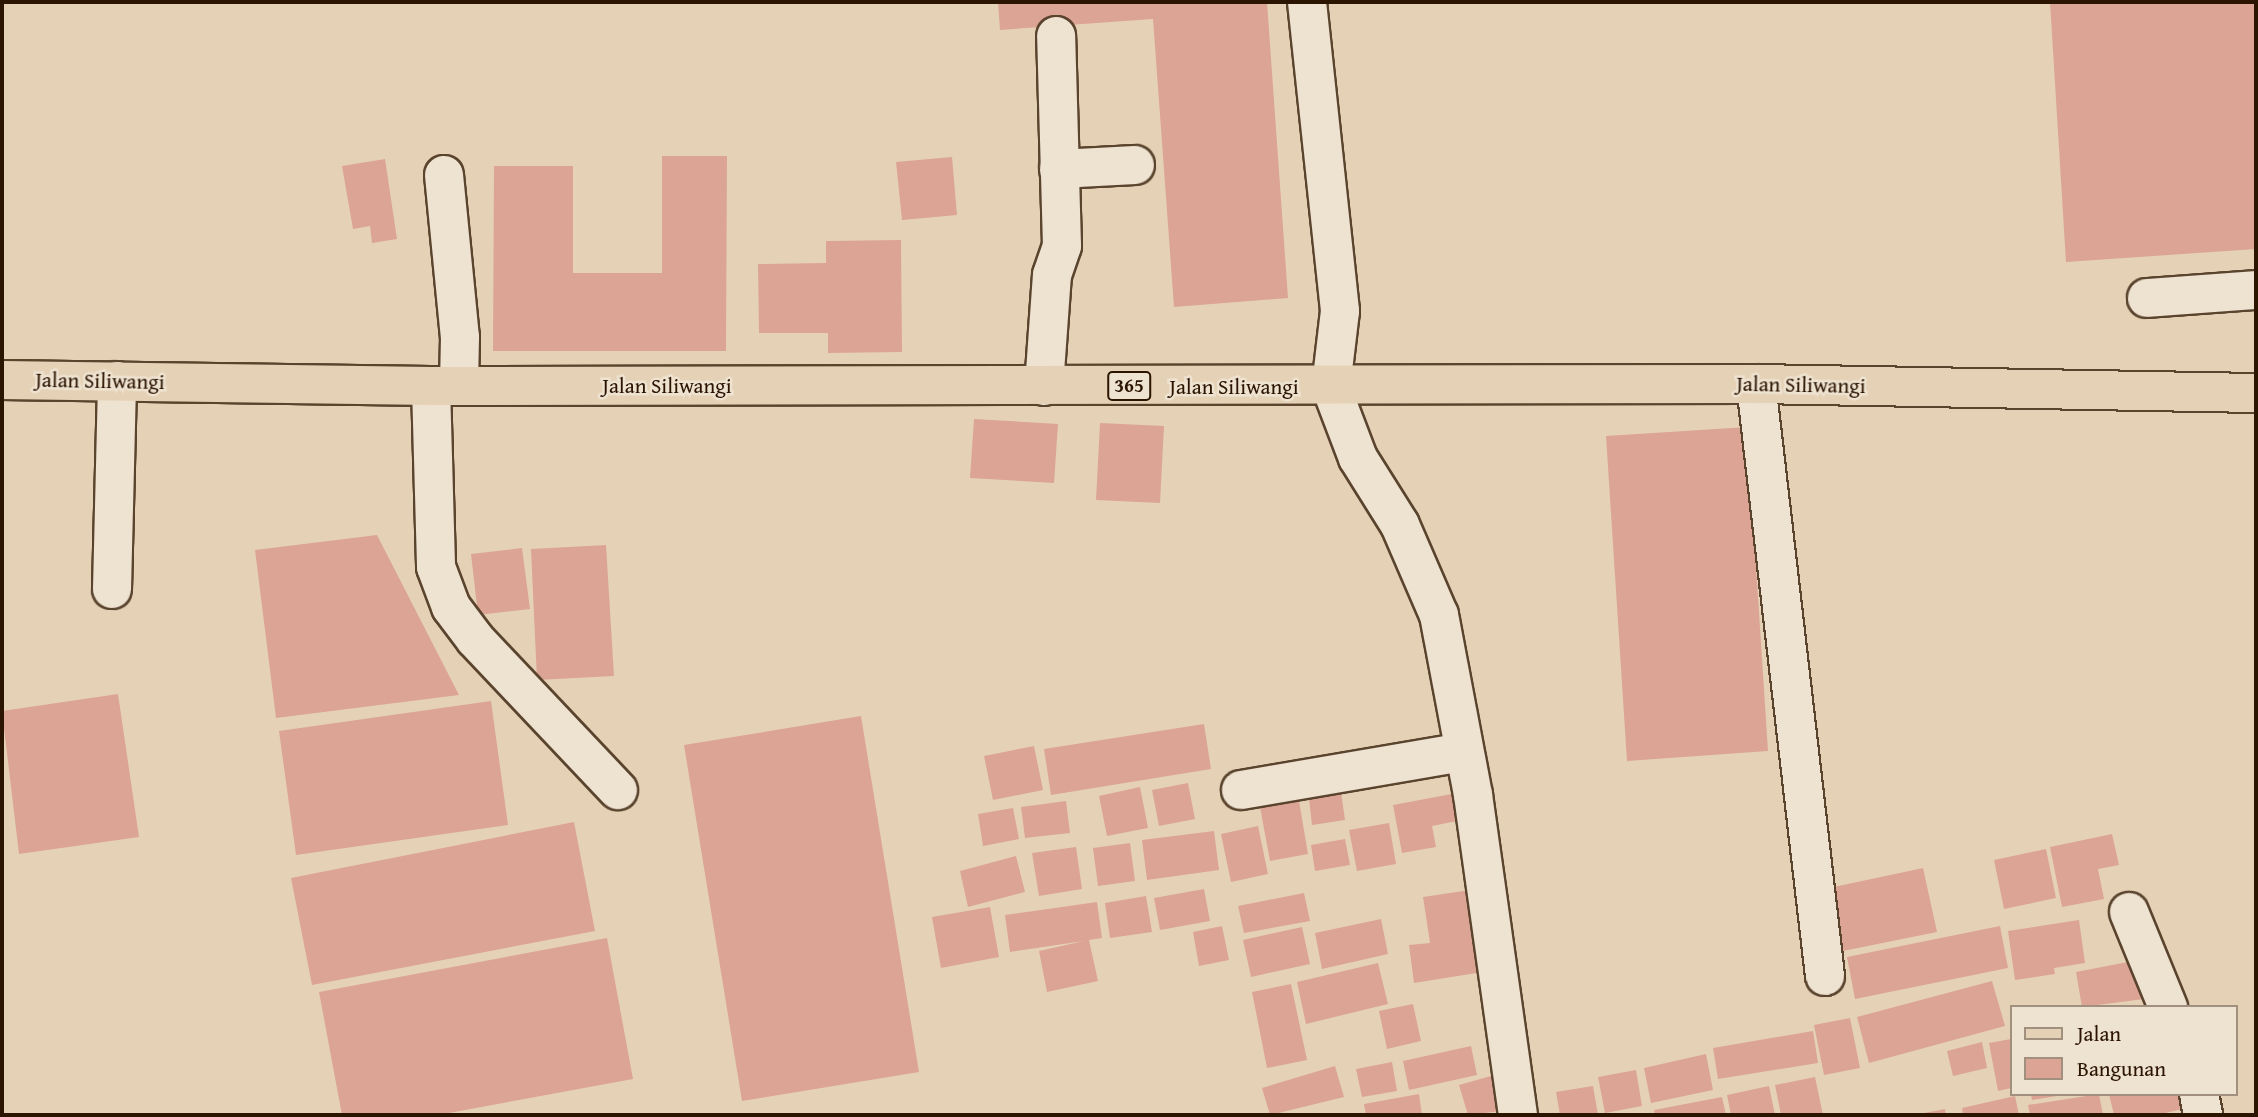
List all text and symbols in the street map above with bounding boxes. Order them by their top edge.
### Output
street label: Jalan Siliwangi [35,367,165,395]
road number: 365 [1106,370,1152,402]
street label: Jalan Siliwangi [1736,371,1866,399]
street label: Jalan Siliwangi [602,373,732,399]
street label: Jalan Siliwangi [1169,374,1299,400]
legend [2010,1005,2237,1096]
text: Jalan [2077,1018,2121,1049]
text: Bangunan [2077,1053,2166,1084]

